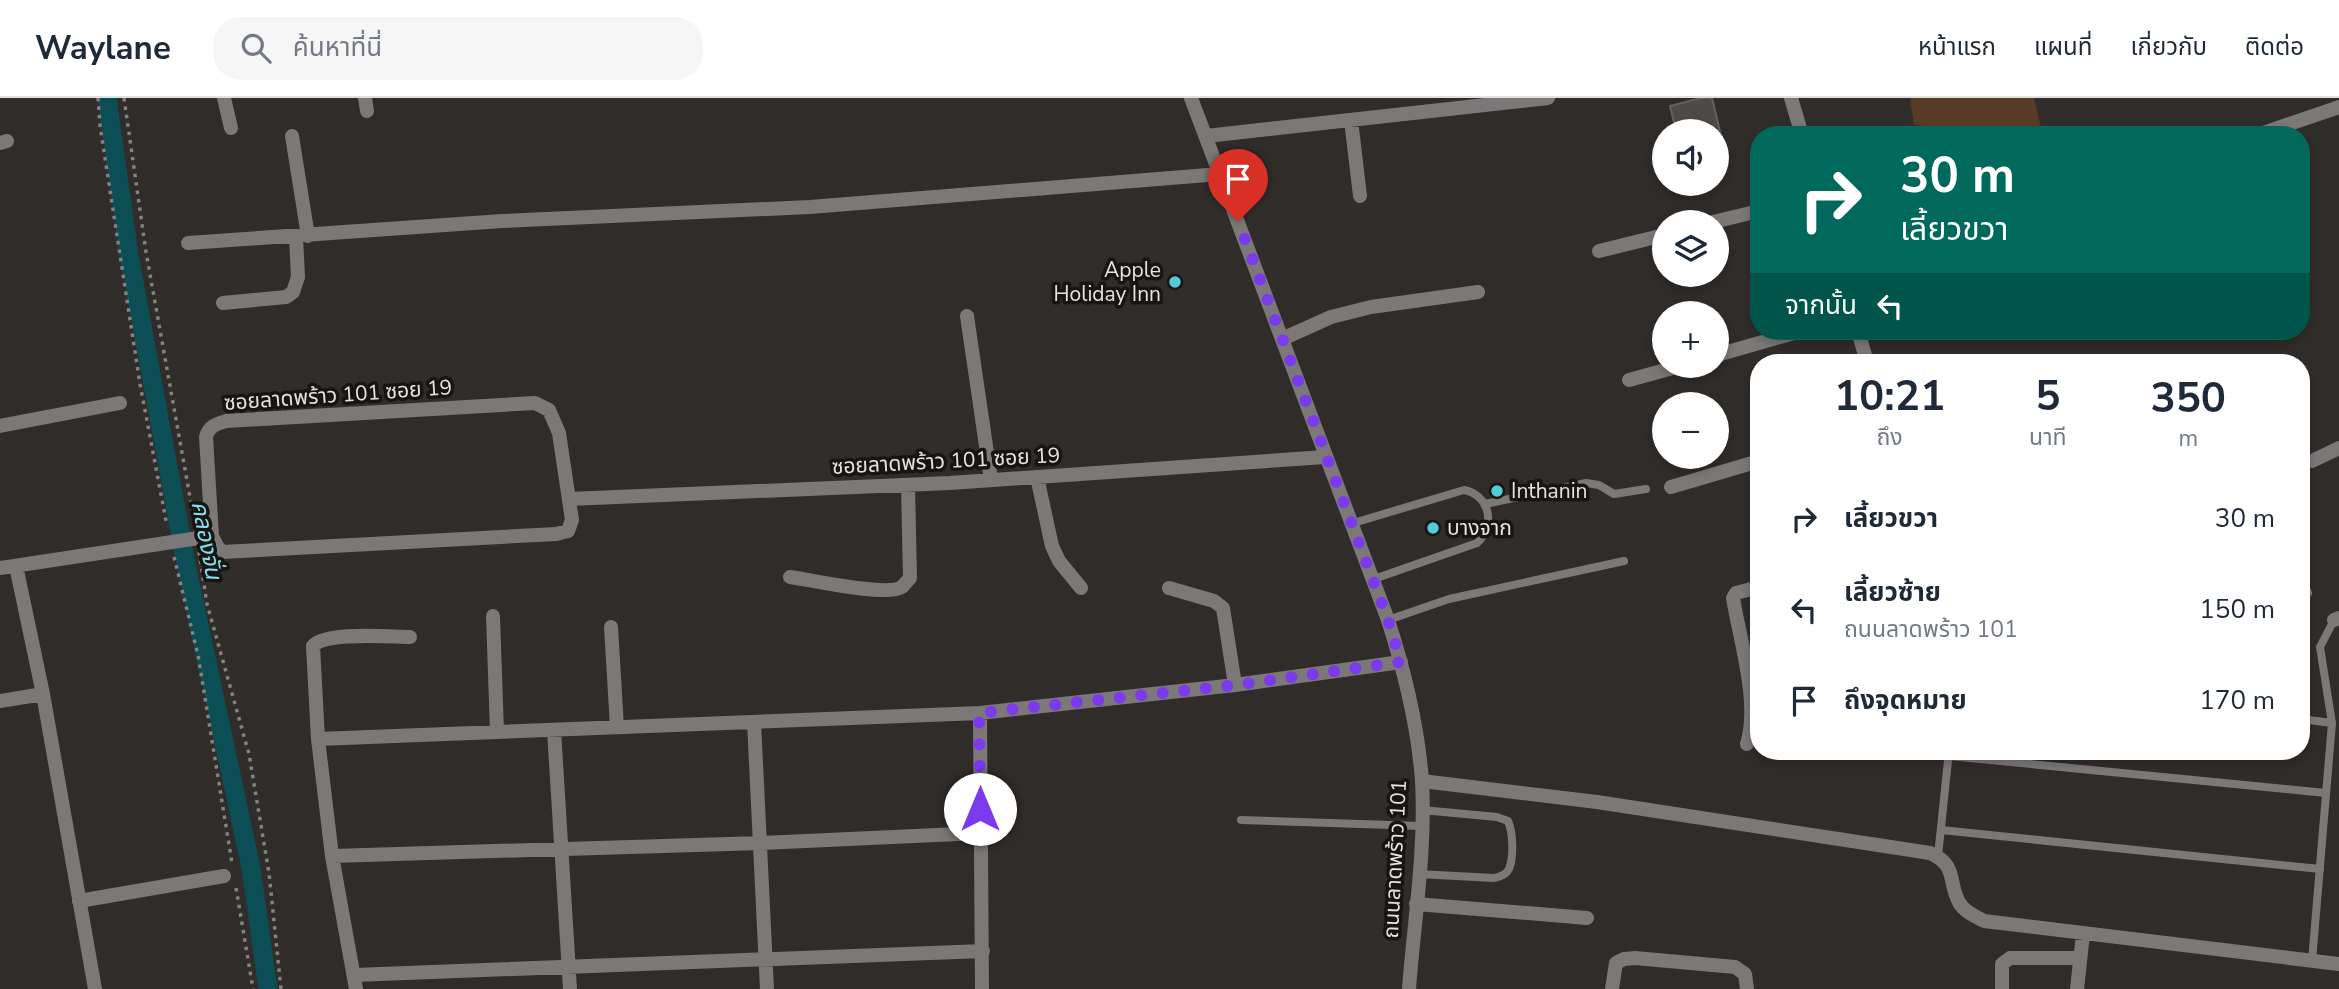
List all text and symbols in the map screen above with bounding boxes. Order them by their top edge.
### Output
search box [213,17,703,80]
text: Waylane [35,26,171,71]
icon: search [237,29,275,67]
text: ค้นหาที่นี่ [293,30,382,65]
text: หน้าแรก [1918,31,1996,63]
text: แผนที่ [2034,31,2092,63]
text: เกี่ยวกับ [2130,31,2207,63]
text: ติดต่อ [2245,31,2304,63]
map controls [1652,119,1729,469]
button: sound [1652,119,1729,196]
text: 30 m [1900,142,2015,209]
pin [1208,149,1268,221]
icon: right [1785,154,1876,245]
icon: arrive [1219,160,1257,198]
text: เลี้ยวขวา [1900,208,2008,251]
button: layers [1652,210,1729,287]
place label: Apple Holiday Inn [1054,256,1161,308]
marker: Apple Holiday Inn [1167,274,1183,290]
icon: left [1871,287,1909,325]
text: จากนั้น [1785,288,1857,323]
button: + [1652,301,1729,378]
text: 10:21 [1834,368,1945,425]
text: 5 [2035,368,2060,425]
text: 350 [2150,370,2226,427]
street label: ซอยลาดพร้าว 101 ซอย 19 [223,373,453,417]
button: − [1652,392,1729,469]
text: ถึง [1876,422,1903,453]
text: นาที [2029,422,2067,453]
text: m [2178,423,2198,454]
street label: ซอยลาดพร้าว 101 ซอย 19 [831,441,1061,481]
place label: Inthanin [1511,477,1587,505]
marker: Inthanin [1489,483,1505,499]
water label: คลองจั่น [184,498,230,584]
icon: right [1785,500,1823,538]
text: เลี้ยวขวา [1844,501,1938,536]
text: 30 m [2215,501,2275,536]
place label: บางจาก [1447,514,1512,542]
marker: บางจาก [1425,520,1441,536]
text: เลี้ยวซ้าย [1844,575,1941,610]
icon: left [1785,591,1823,629]
text: 150 m [2199,592,2275,627]
text: ถนนลาดพร้าว 101 [1844,614,2018,645]
icon: arrive [1785,682,1823,720]
text: ถึงจุดหมาย [1844,683,1967,718]
text: 170 m [2199,683,2275,718]
position arrow [943,772,1017,846]
street label: ถนนลาดพร้าว 101 [1377,779,1413,939]

